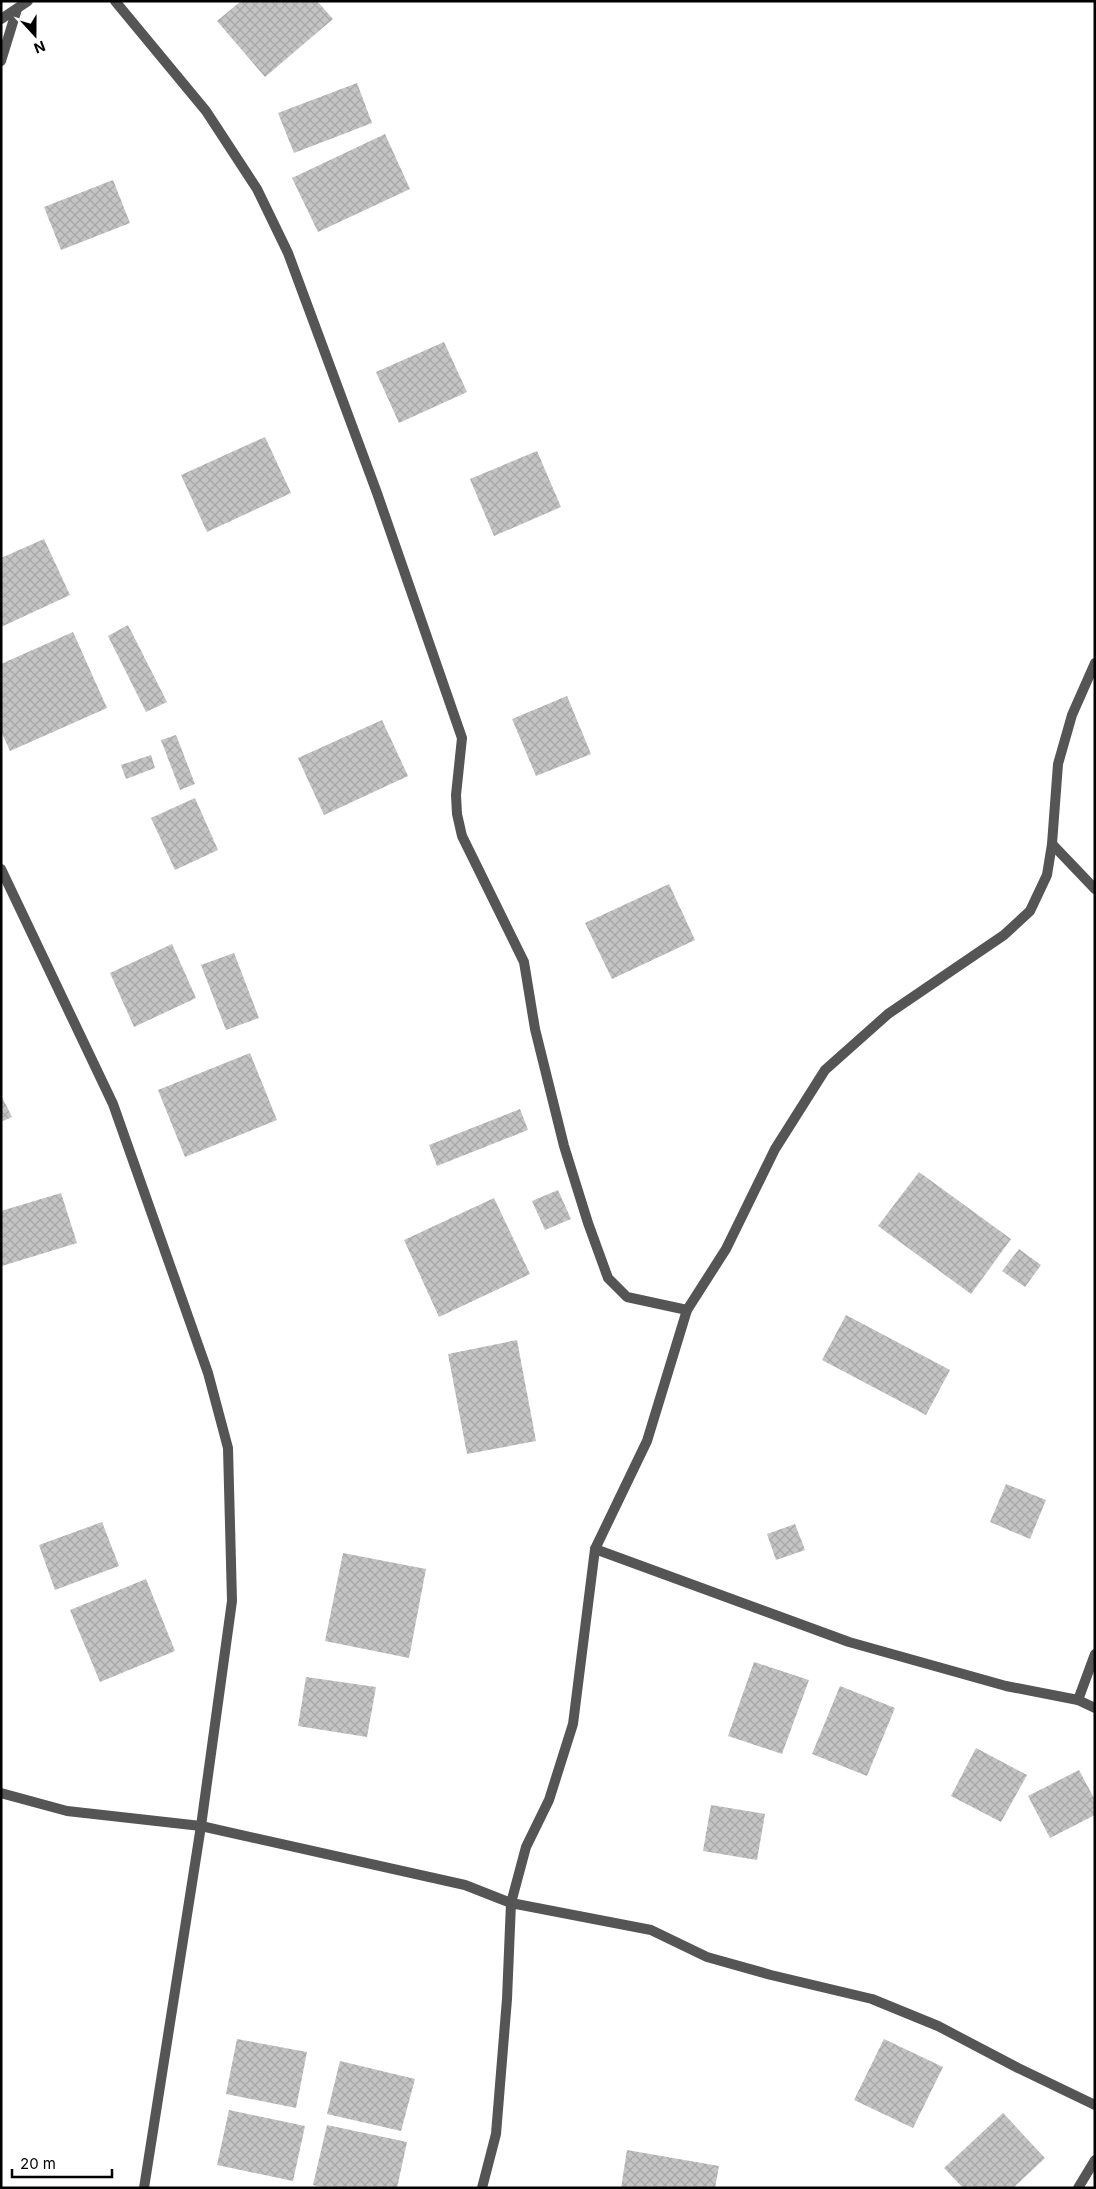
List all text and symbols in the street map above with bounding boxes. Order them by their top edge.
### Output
north arrow [10,10,60,60]
text: N [32,38,48,57]
scale bar [12,2146,112,2178]
text: 20 m [20,2154,56,2173]

